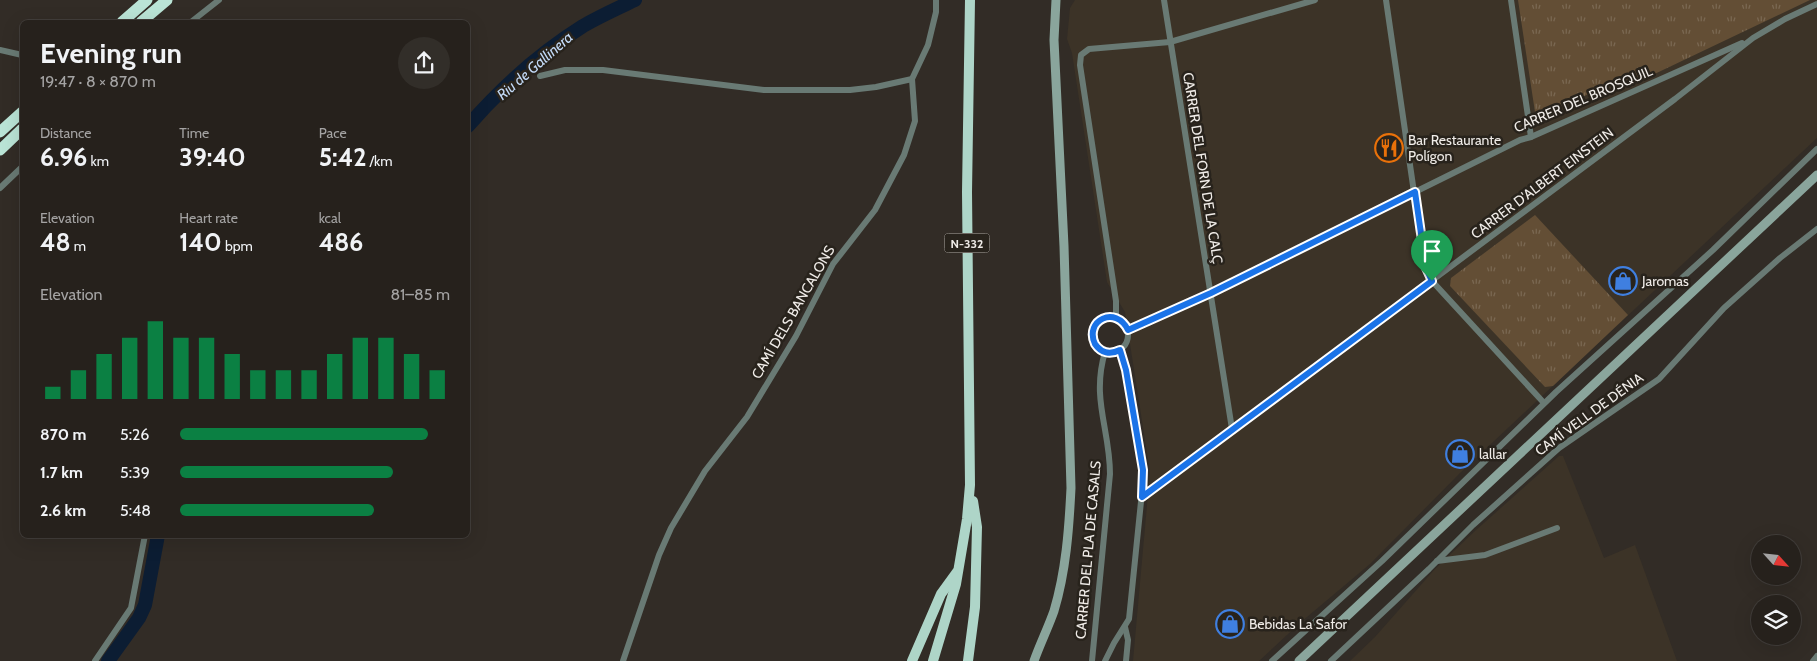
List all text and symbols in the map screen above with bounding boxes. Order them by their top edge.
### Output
water label: Riu de Gallinera [493,28,577,104]
text: Evening run [40,36,182,70]
button: share [398,37,450,89]
street label: CARRER DEL BROSQUIL [1511,62,1655,136]
street label: CARRER DEL FORN DE LA CALÇ [1179,71,1227,265]
text: 19:47 · 8 × 870 m [40,72,156,91]
street label: CARRER D'ALBERT EINSTEIN [1467,123,1617,243]
text: Distance [40,124,92,142]
text: Time [179,124,209,142]
text: Pace [319,124,347,142]
place label: Bar Restaurante Polígon [1408,131,1501,165]
restaurant icon: Bar Restaurante Polígon [1374,133,1404,163]
text: 6.96 [40,142,87,172]
text: 39:40 [179,142,246,172]
text: 5:42 [319,142,366,172]
text: km [87,152,109,170]
text: /km [366,152,393,170]
text: Elevation [40,209,95,227]
text: Heart rate [179,209,238,227]
text: kcal [319,209,341,227]
text: 48 [40,227,71,257]
text: 140 [179,227,222,257]
text: 486 [319,227,363,257]
pin [1411,230,1453,281]
road number: N-332 [944,234,990,252]
text: m [71,237,86,255]
text: bpm [222,237,253,255]
icon: arrive [1418,237,1446,265]
street label: CAMÍ DELS BANCALONS [747,242,839,382]
shop icon: Jaromas [1608,266,1638,296]
place label: Jaromas [1641,272,1689,290]
text: Elevation [40,285,103,304]
text: 81–85 m [390,285,450,304]
street label: CAMÍ VELL DE DÉNIA [1531,368,1647,459]
text: 870 m [40,425,86,444]
text: 5:26 [120,425,149,444]
shop icon: lallar [1445,439,1475,469]
place label: lallar [1479,445,1507,463]
street label: CARRER DEL PLA DE CASALS [1071,460,1105,640]
text: 1.7 km [40,463,83,482]
text: 5:39 [120,463,150,482]
text: 2.6 km [40,501,86,520]
text: 5:48 [120,501,151,520]
north arrow [1751,535,1801,585]
map controls [1751,535,1801,645]
button: layers [1751,595,1801,645]
shop icon: Bebidas La Safor [1215,609,1245,639]
place label: Bebidas La Safor [1249,615,1348,633]

